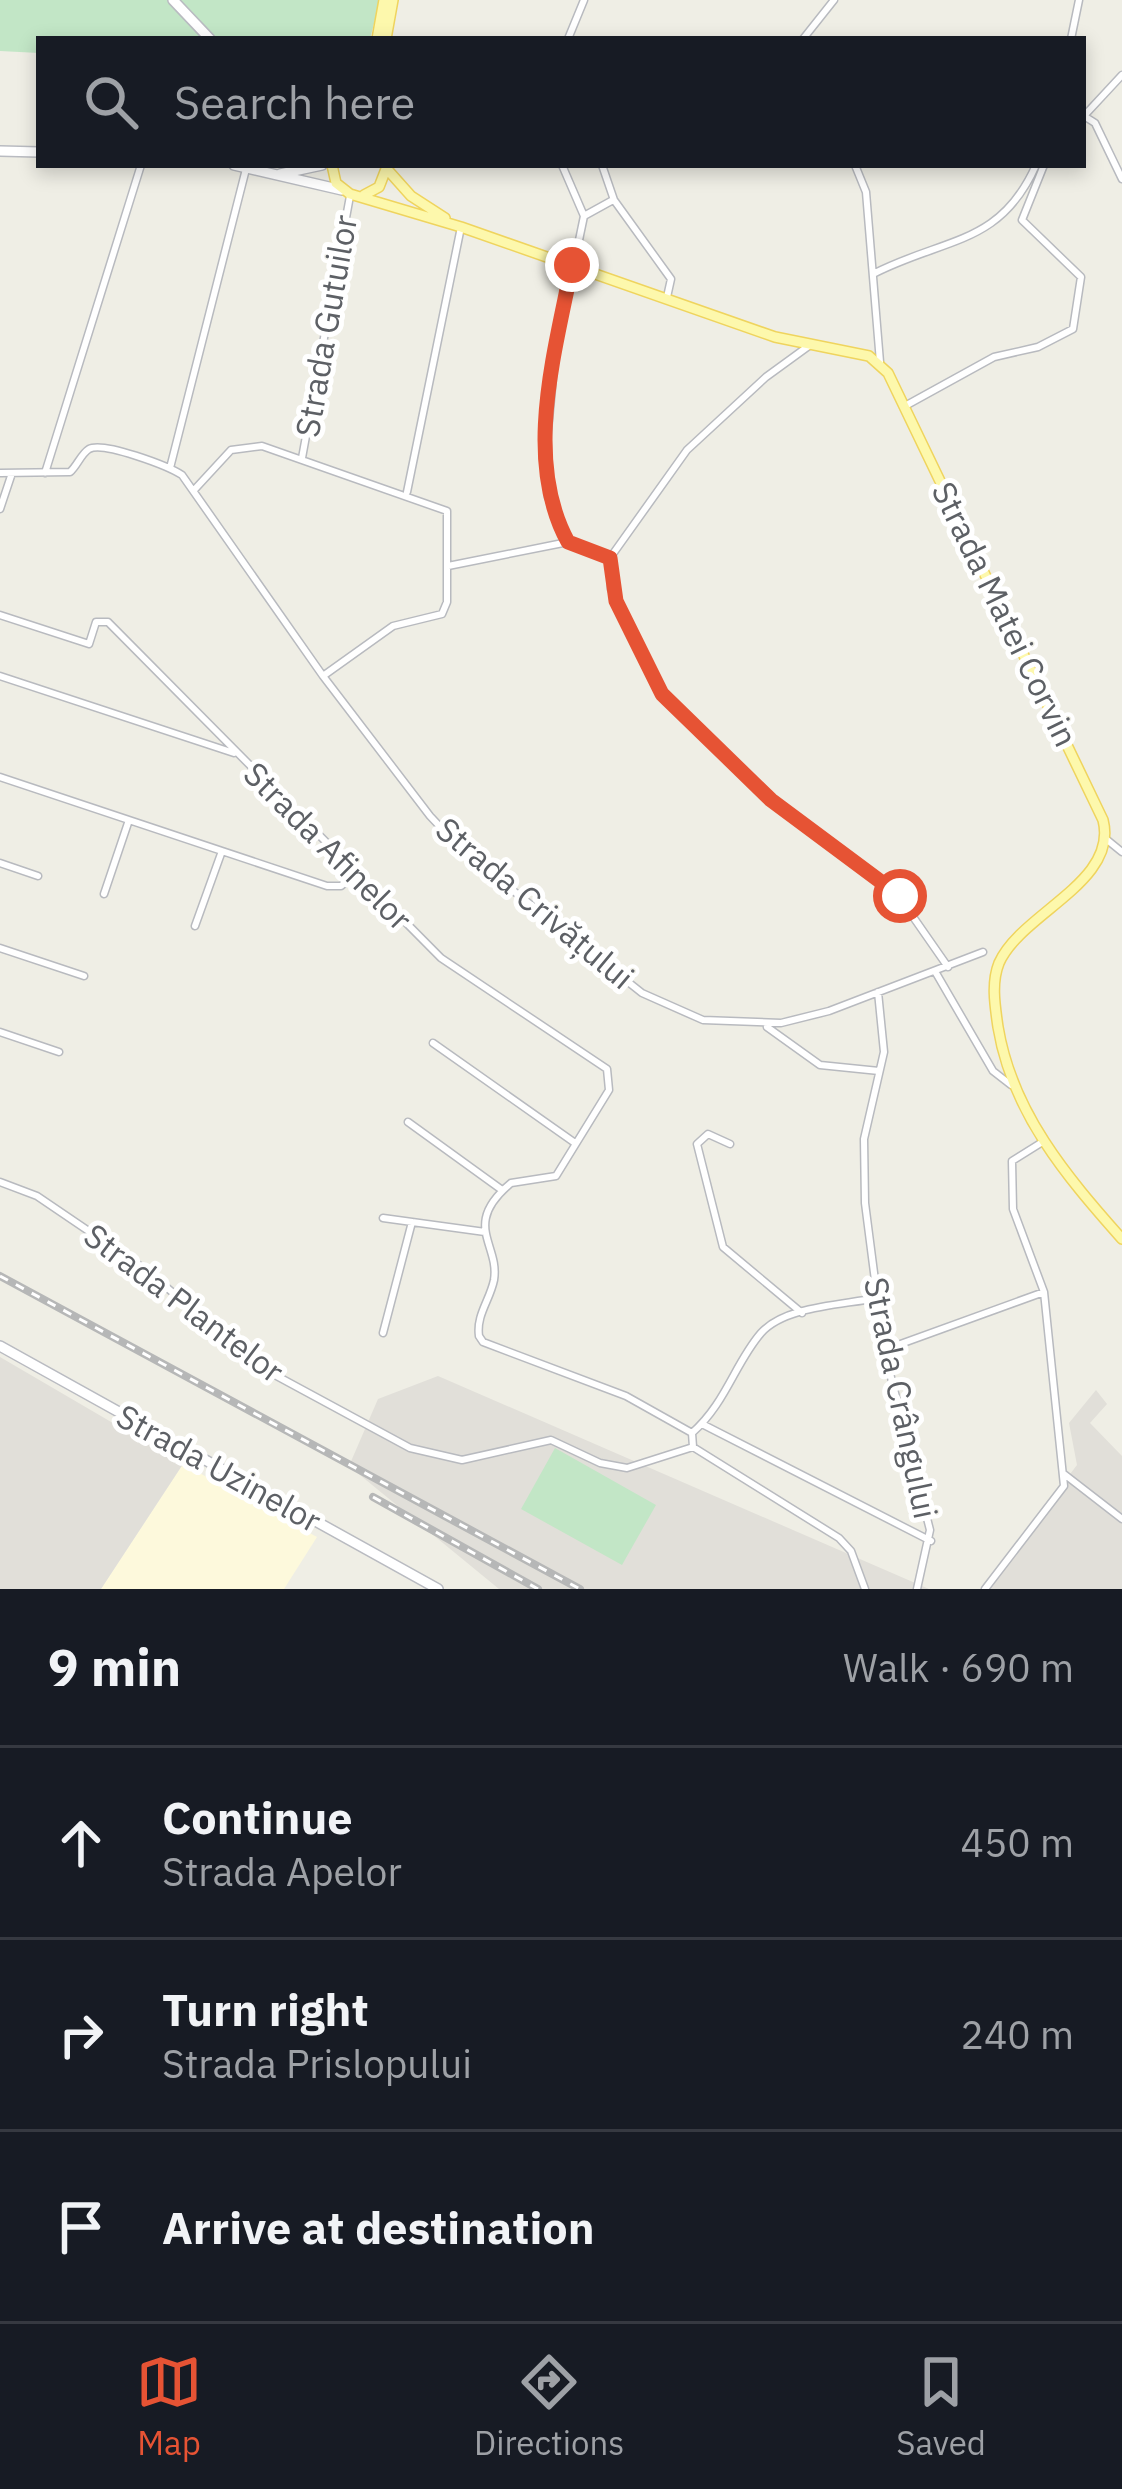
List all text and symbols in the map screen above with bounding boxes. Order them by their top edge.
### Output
search box [36,36,1086,168]
icon: search [78,69,144,135]
text: Search here [174,73,415,131]
street label: Strada Gutuilor [285,212,366,440]
route end [545,238,599,292]
street label: Strada Matei Corvin [923,474,1088,753]
street label: Strada Afinelor [235,752,422,939]
street label: Strada Crivățului [427,807,643,998]
route start [873,869,927,923]
street label: Strada Plantelor [76,1213,293,1392]
street label: Strada Crângului [855,1273,948,1523]
street label: Strada Uzinelor [109,1394,329,1541]
text: 9 min [48,1634,181,1700]
text: Walk · 690 m [843,1642,1074,1693]
text: Continue [162,1788,353,1846]
icon: ahead [48,1810,114,1876]
text: 450 m [961,1817,1074,1868]
text: Strada Apelor [162,1846,402,1897]
text: Turn right [162,1980,369,2038]
icon: right [48,2002,114,2068]
text: 240 m [961,2009,1074,2060]
text: Strada Prislopului [162,2038,472,2089]
icon: arrive [48,2194,114,2260]
text: Arrive at destination [162,2198,595,2256]
tab: Map [136,2349,202,2464]
tab: Directions [474,2349,624,2464]
tab: Saved [896,2349,986,2464]

